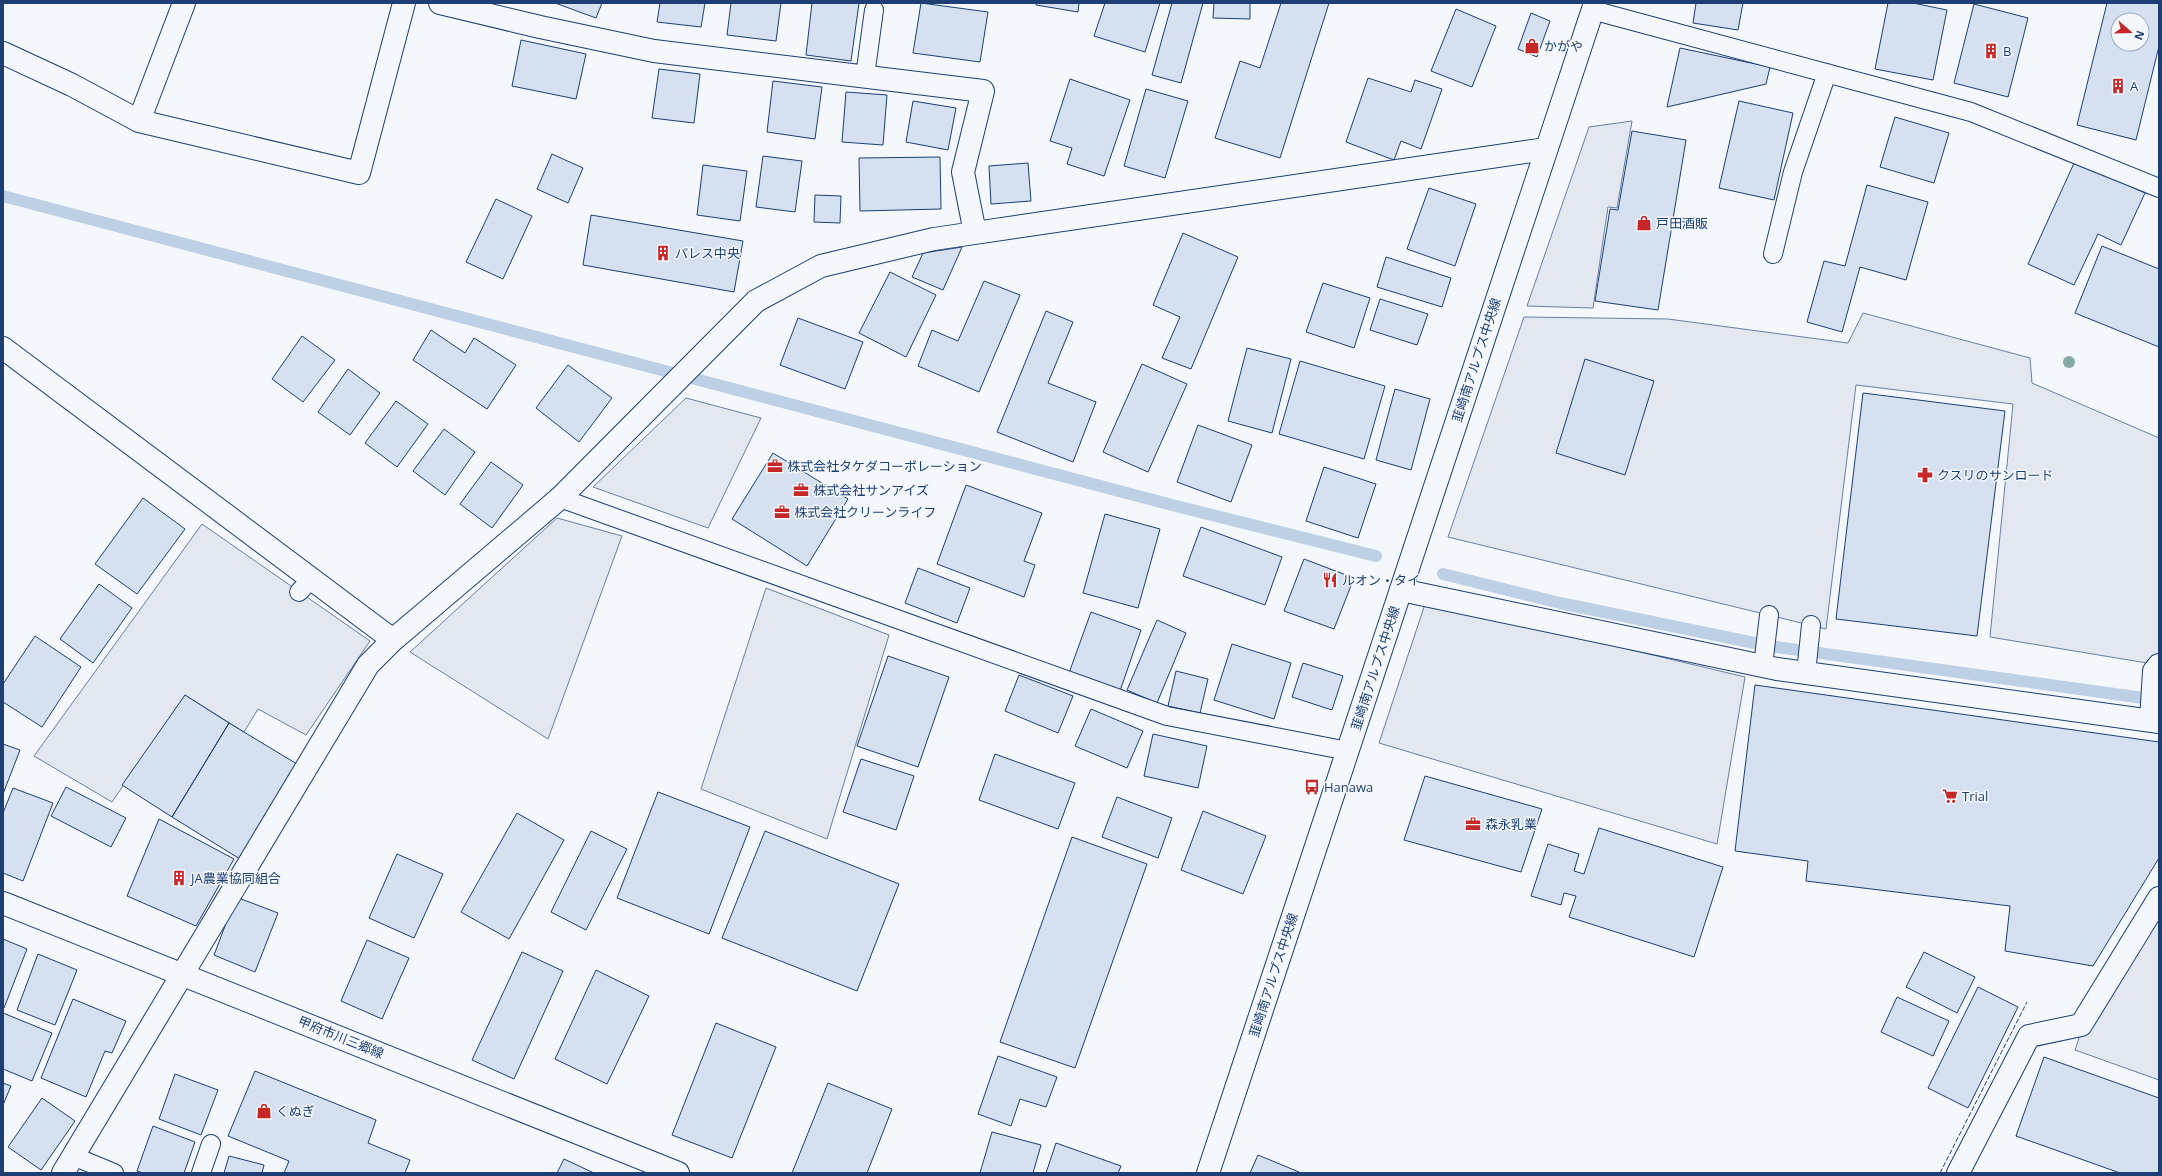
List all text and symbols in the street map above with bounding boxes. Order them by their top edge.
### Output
north arrow [2110,12,2150,52]
text: N [2131,29,2148,42]
shop icon: かがや [1523,37,1541,55]
place label: かがや [1544,37,1583,55]
building icon: B [1982,42,2000,60]
place label: B [2003,42,2011,60]
building icon: A [2109,77,2127,95]
place label: A [2130,77,2139,95]
shop icon: 戸田酒販 [1635,214,1653,232]
place label: 戸田酒販 [1656,214,1708,232]
building icon: パレス中央 [654,244,672,262]
place label: パレス中央 [675,244,740,262]
street label: 韮崎南アルプス中央線 [1447,295,1505,425]
office icon: 株式会社タケダコーポレーション [766,457,784,475]
place label: 株式会社タケダコーポレーション [787,457,982,475]
pharmacy icon: クスリのサンロード [1916,466,1934,484]
place label: クスリのサンロード [1937,466,2054,484]
office icon: 株式会社サンアイズ [792,481,810,499]
place label: 株式会社サンアイズ [813,481,929,499]
office icon: 株式会社クリーンライフ [773,503,791,521]
place label: 株式会社クリーンライフ [794,503,936,521]
restaurant icon: ルオン・タイ [1321,571,1339,589]
place label: ルオン・タイ [1342,571,1420,589]
street label: 韮崎南アルプス中央線 [1346,603,1404,733]
bus stop icon: Hanawa [1303,778,1321,796]
place label: Hanawa [1324,778,1373,796]
supermarket icon: Trial [1941,787,1959,805]
place label: Trial [1962,787,1988,805]
office icon: 森永乳業 [1464,815,1482,833]
place label: 森永乳業 [1485,815,1537,833]
building icon: JA農業協同組合 [170,869,188,887]
place label: JA農業協同組合 [189,869,281,887]
street label: 韮崎南アルプス中央線 [1244,910,1302,1040]
street label: 甲府市川三郷線 [295,1012,387,1062]
shop icon: くぬぎ [255,1102,273,1120]
place label: くぬぎ [276,1102,315,1120]

